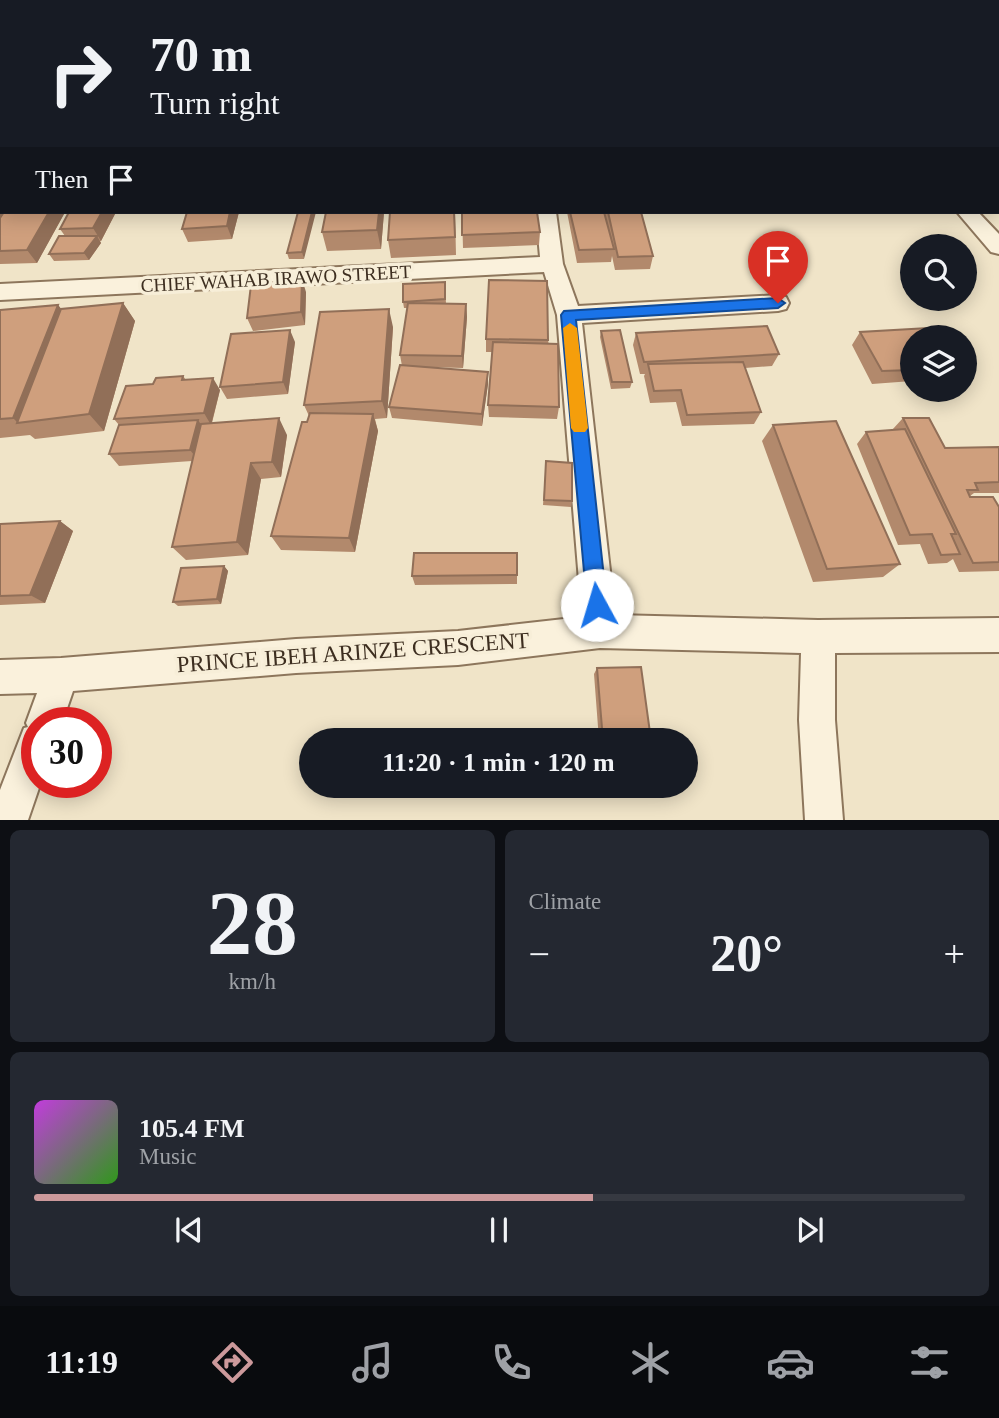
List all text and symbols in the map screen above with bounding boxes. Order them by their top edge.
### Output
text: 70 m [150,27,252,82]
icon: right [35,28,126,119]
text: Turn right [150,85,280,121]
icon: arrive [102,161,140,199]
text: Then [35,165,88,194]
pin [748,231,808,303]
map controls [900,234,977,402]
button: search [900,234,977,311]
icon: arrive [759,242,797,280]
street label: CHIEF WAHAB IRAWO STREET [140,261,412,296]
button: layers [900,325,977,402]
position arrow [560,568,634,642]
street label: PRINCE IBEH ARINZE CRESCENT [176,628,530,677]
speed limit sign: 30 [21,707,112,798]
text: 11:20 · 1 min · 120 m [382,748,615,777]
text: 28 [207,873,298,974]
text: Climate [529,889,601,914]
text: 20° [710,925,783,982]
text: − [529,933,550,975]
text: + [944,933,965,975]
text: km/h [229,969,276,994]
text: 105.4 FM [139,1114,244,1143]
text: Music [139,1144,197,1169]
icon: previous [170,1211,208,1249]
icon: pause [480,1211,518,1249]
icon: next [791,1211,829,1249]
icon: directions [208,1338,257,1387]
icon: music [348,1338,397,1387]
icon: phone [487,1338,536,1387]
icon: climate [626,1338,675,1387]
icon: car [766,1338,815,1387]
icon: filters [905,1338,954,1387]
text: 11:19 [45,1344,118,1380]

